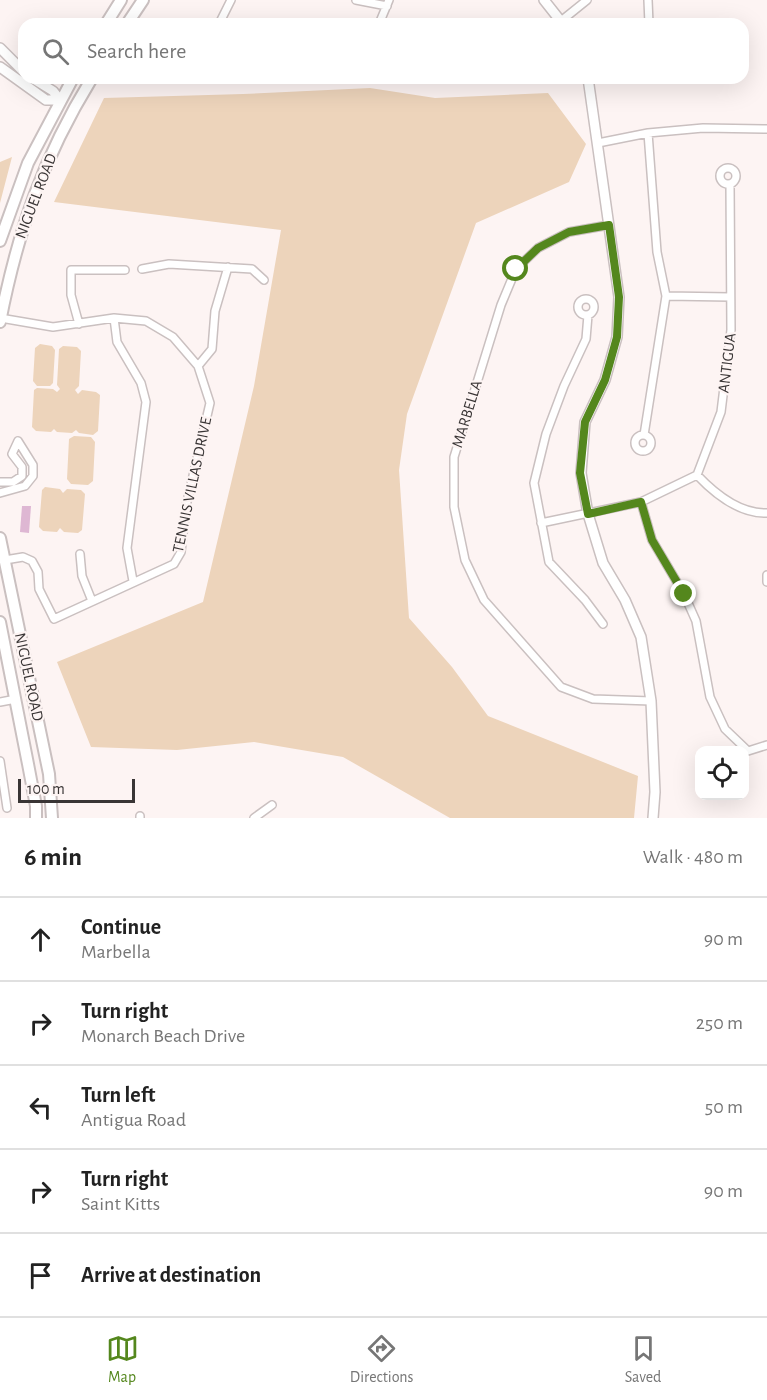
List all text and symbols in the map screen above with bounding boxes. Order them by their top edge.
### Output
search box [18,18,749,84]
icon: search [39,35,72,68]
text: Search here [87,40,186,62]
street label: NIGUEL ROAD [12,151,60,241]
route start [502,255,528,281]
street label: ANTIGUA [715,332,739,394]
street label: MARBELLA [449,378,485,450]
street label: TENNIS VILLAS DRIVE [170,416,214,554]
route end [670,580,696,606]
street label: NIGUEL ROAD [12,631,46,723]
map controls [695,746,749,800]
button: locate [695,746,749,800]
scale bar [18,776,135,804]
text: 100 m [27,781,65,797]
text: 6 min [24,844,82,870]
text: Walk · 480 m [643,847,743,867]
text: Continue [81,916,161,938]
icon: ahead [24,923,57,956]
text: 90 m [704,929,743,949]
text: Marbella [81,942,151,962]
text: Turn right [81,1000,168,1022]
icon: right [24,1007,57,1040]
text: 250 m [696,1013,743,1033]
text: Monarch Beach Drive [81,1026,245,1046]
text: Turn left [81,1084,155,1106]
icon: left [24,1091,57,1124]
text: 50 m [705,1097,743,1117]
text: Antigua Road [81,1110,186,1130]
text: Turn right [81,1168,168,1190]
icon: right [24,1175,57,1208]
text: 90 m [704,1181,743,1201]
text: Saint Kitts [81,1194,160,1214]
icon: arrive [24,1259,57,1292]
text: Arrive at destination [81,1264,261,1286]
tab: Map [106,1332,139,1387]
tab: Directions [350,1332,414,1387]
tab: Saved [625,1332,661,1387]

